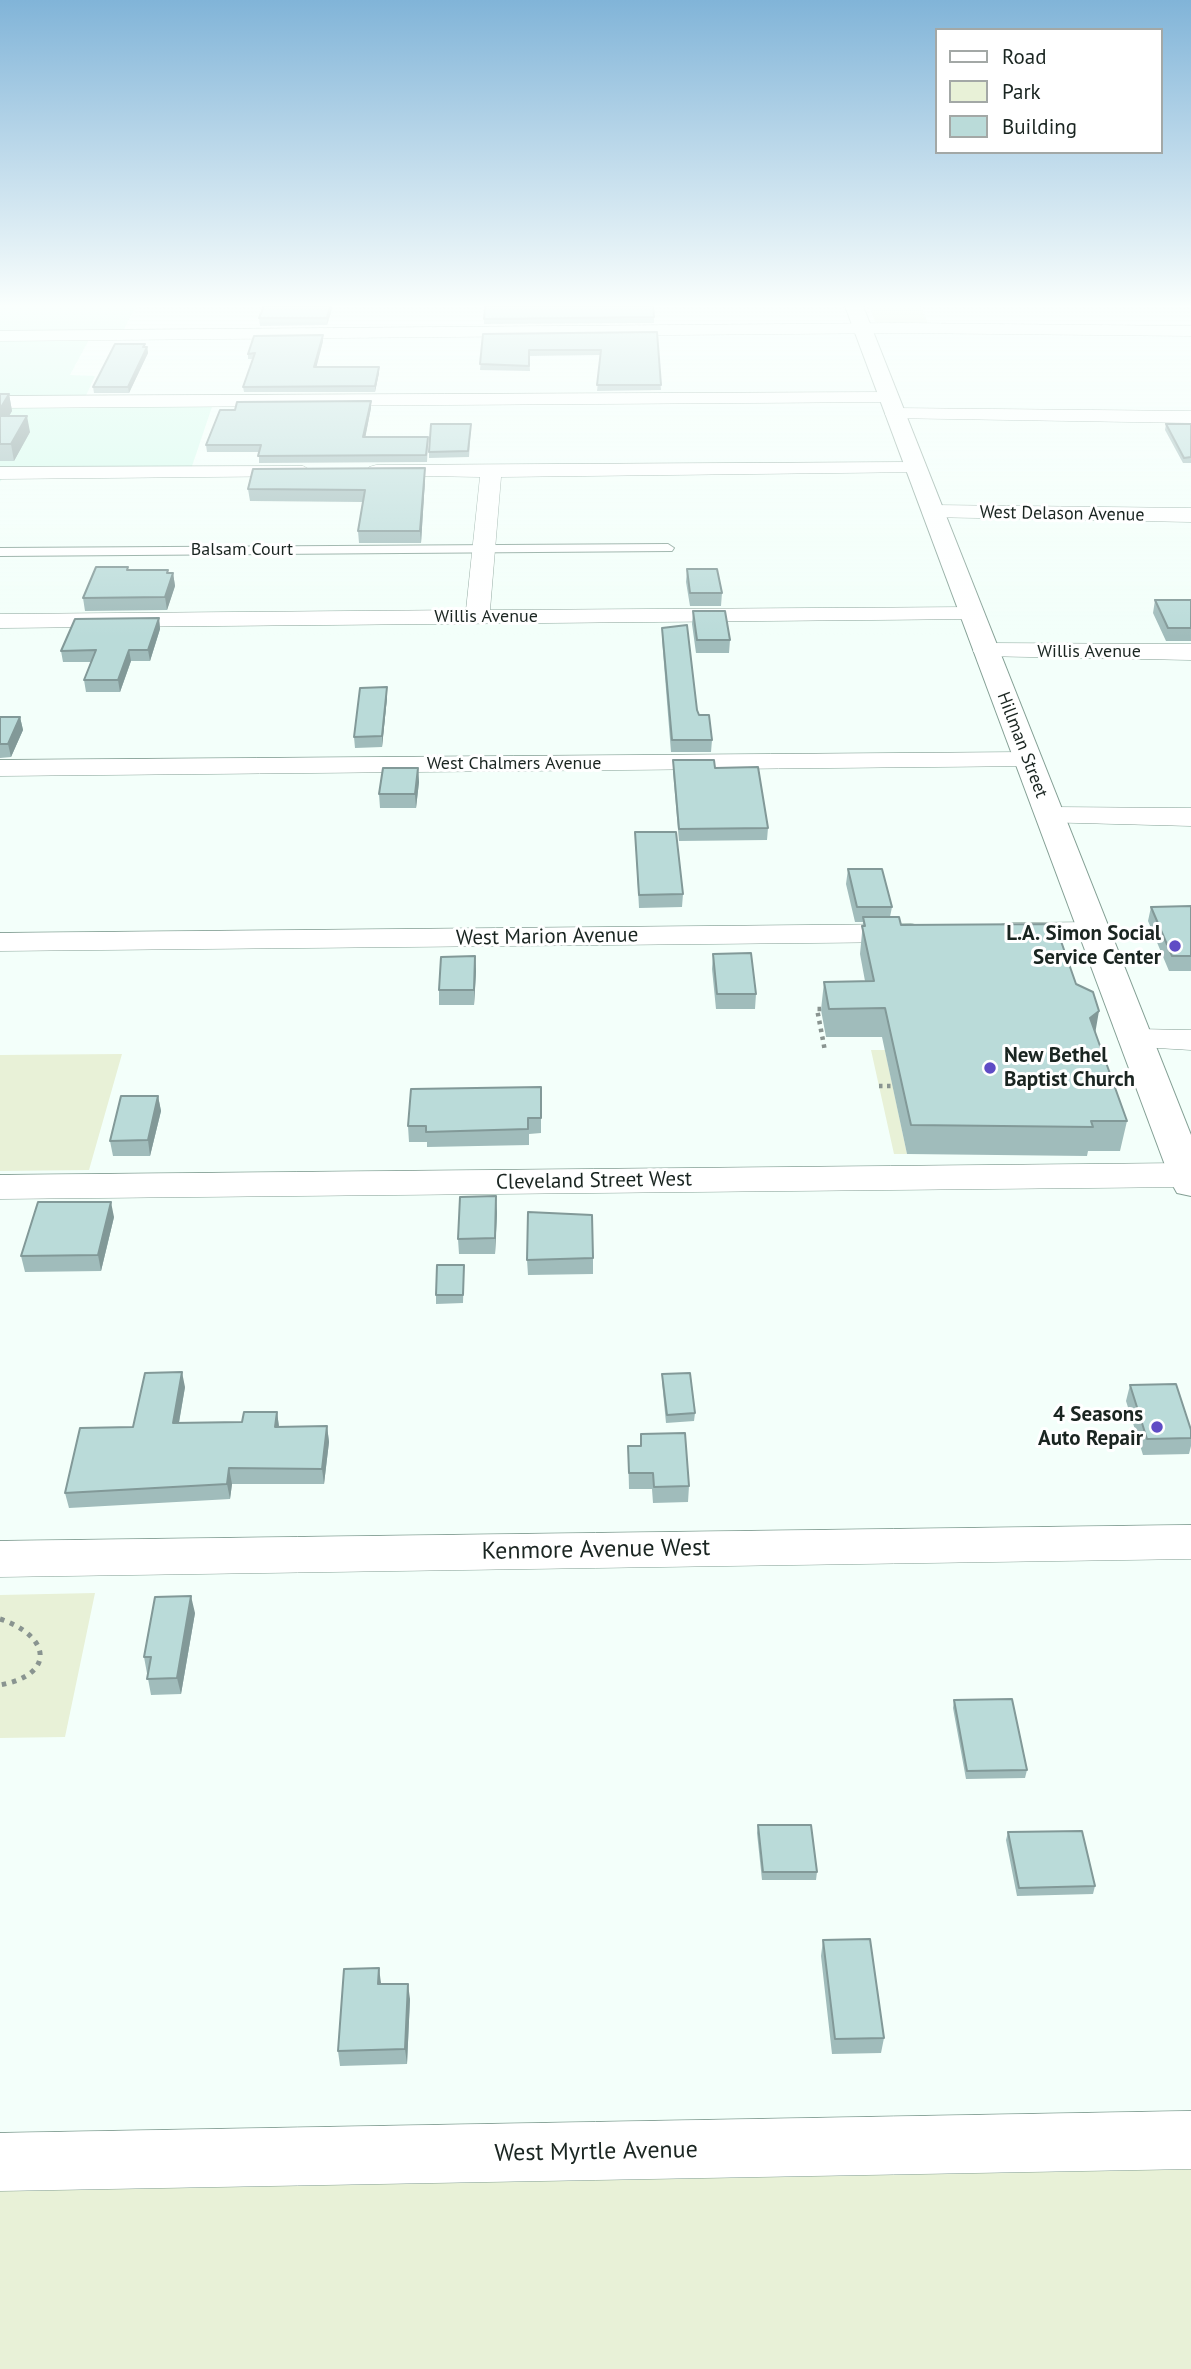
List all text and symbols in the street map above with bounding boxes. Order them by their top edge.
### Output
legend [936,28,1163,154]
text: Road [1002,43,1046,70]
text: Park [1002,78,1041,105]
text: Building [1002,113,1077,140]
street label: West Delason Avenue [979,502,1145,526]
street label: Balsam Court [191,539,293,561]
street label: Willis Avenue [434,606,538,628]
street label: Willis Avenue [1037,641,1141,663]
street label: Hillman Street [992,689,1052,801]
street label: West Chalmers Avenue [427,753,601,775]
place label: L.A. Simon Social Service Center [1006,921,1161,971]
street label: West Marion Avenue [456,923,638,951]
marker: L.A. Simon Social Service Center [1167,938,1183,954]
place label: New Bethel Baptist Church [1004,1043,1135,1093]
marker: New Bethel Baptist Church [982,1060,998,1076]
street label: Cleveland Street West [496,1167,692,1195]
place label: 4 Seasons Auto Repair [1038,1402,1143,1452]
marker: 4 Seasons Auto Repair [1149,1419,1165,1435]
street label: Kenmore Avenue West [481,1534,711,1566]
street label: West Myrtle Avenue [494,2136,698,2168]

